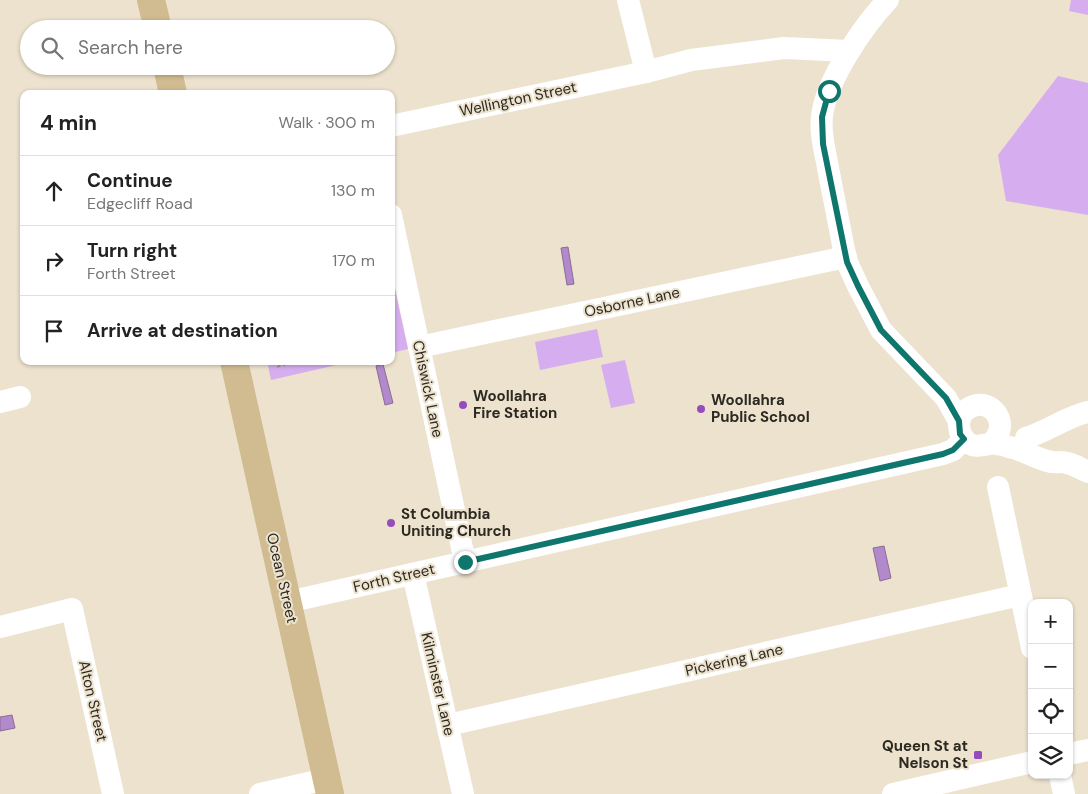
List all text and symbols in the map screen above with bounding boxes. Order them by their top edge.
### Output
search box [20,20,395,75]
icon: search [38,34,66,62]
text: Search here [78,35,183,60]
street label: Wellington Street [458,77,578,121]
route start [818,80,841,103]
text: 4 min [40,109,97,137]
text: Walk · 300 m [278,112,375,133]
text: Continue [87,168,173,193]
icon: ahead [40,177,68,205]
text: 130 m [331,180,375,201]
text: Edgecliff Road [87,193,193,214]
text: Turn right [87,238,177,263]
icon: right [40,247,68,275]
text: 170 m [332,250,375,271]
text: Forth Street [87,263,176,284]
street label: Osborne Lane [582,282,682,322]
icon: arrive [40,317,68,345]
text: Arrive at destination [87,318,278,343]
street label: Chiswick Lane [408,339,448,439]
place label: Woollahra Fire Station [473,386,557,423]
place label: Woollahra Public School [711,390,810,427]
marker: Woollahra Fire Station [457,399,469,411]
marker: Woollahra Public School [695,403,707,415]
place label: St Columbia Uniting Church [401,504,511,541]
marker: St Columbia Uniting Church [385,517,397,529]
street label: Ocean Street [262,531,302,625]
route end [454,551,477,574]
street label: Forth Street [351,559,437,597]
map controls [1028,599,1073,779]
button: + [1028,599,1073,644]
street label: Kilminster Lane [416,630,460,738]
street label: Pickering Lane [683,639,785,681]
button: − [1028,644,1073,689]
street label: Alton Street [74,658,112,744]
button: locate [1028,689,1073,734]
button: layers [1028,734,1073,779]
place label: Queen St at Nelson St [882,736,968,773]
marker: Queen St at Nelson St [972,749,984,761]

